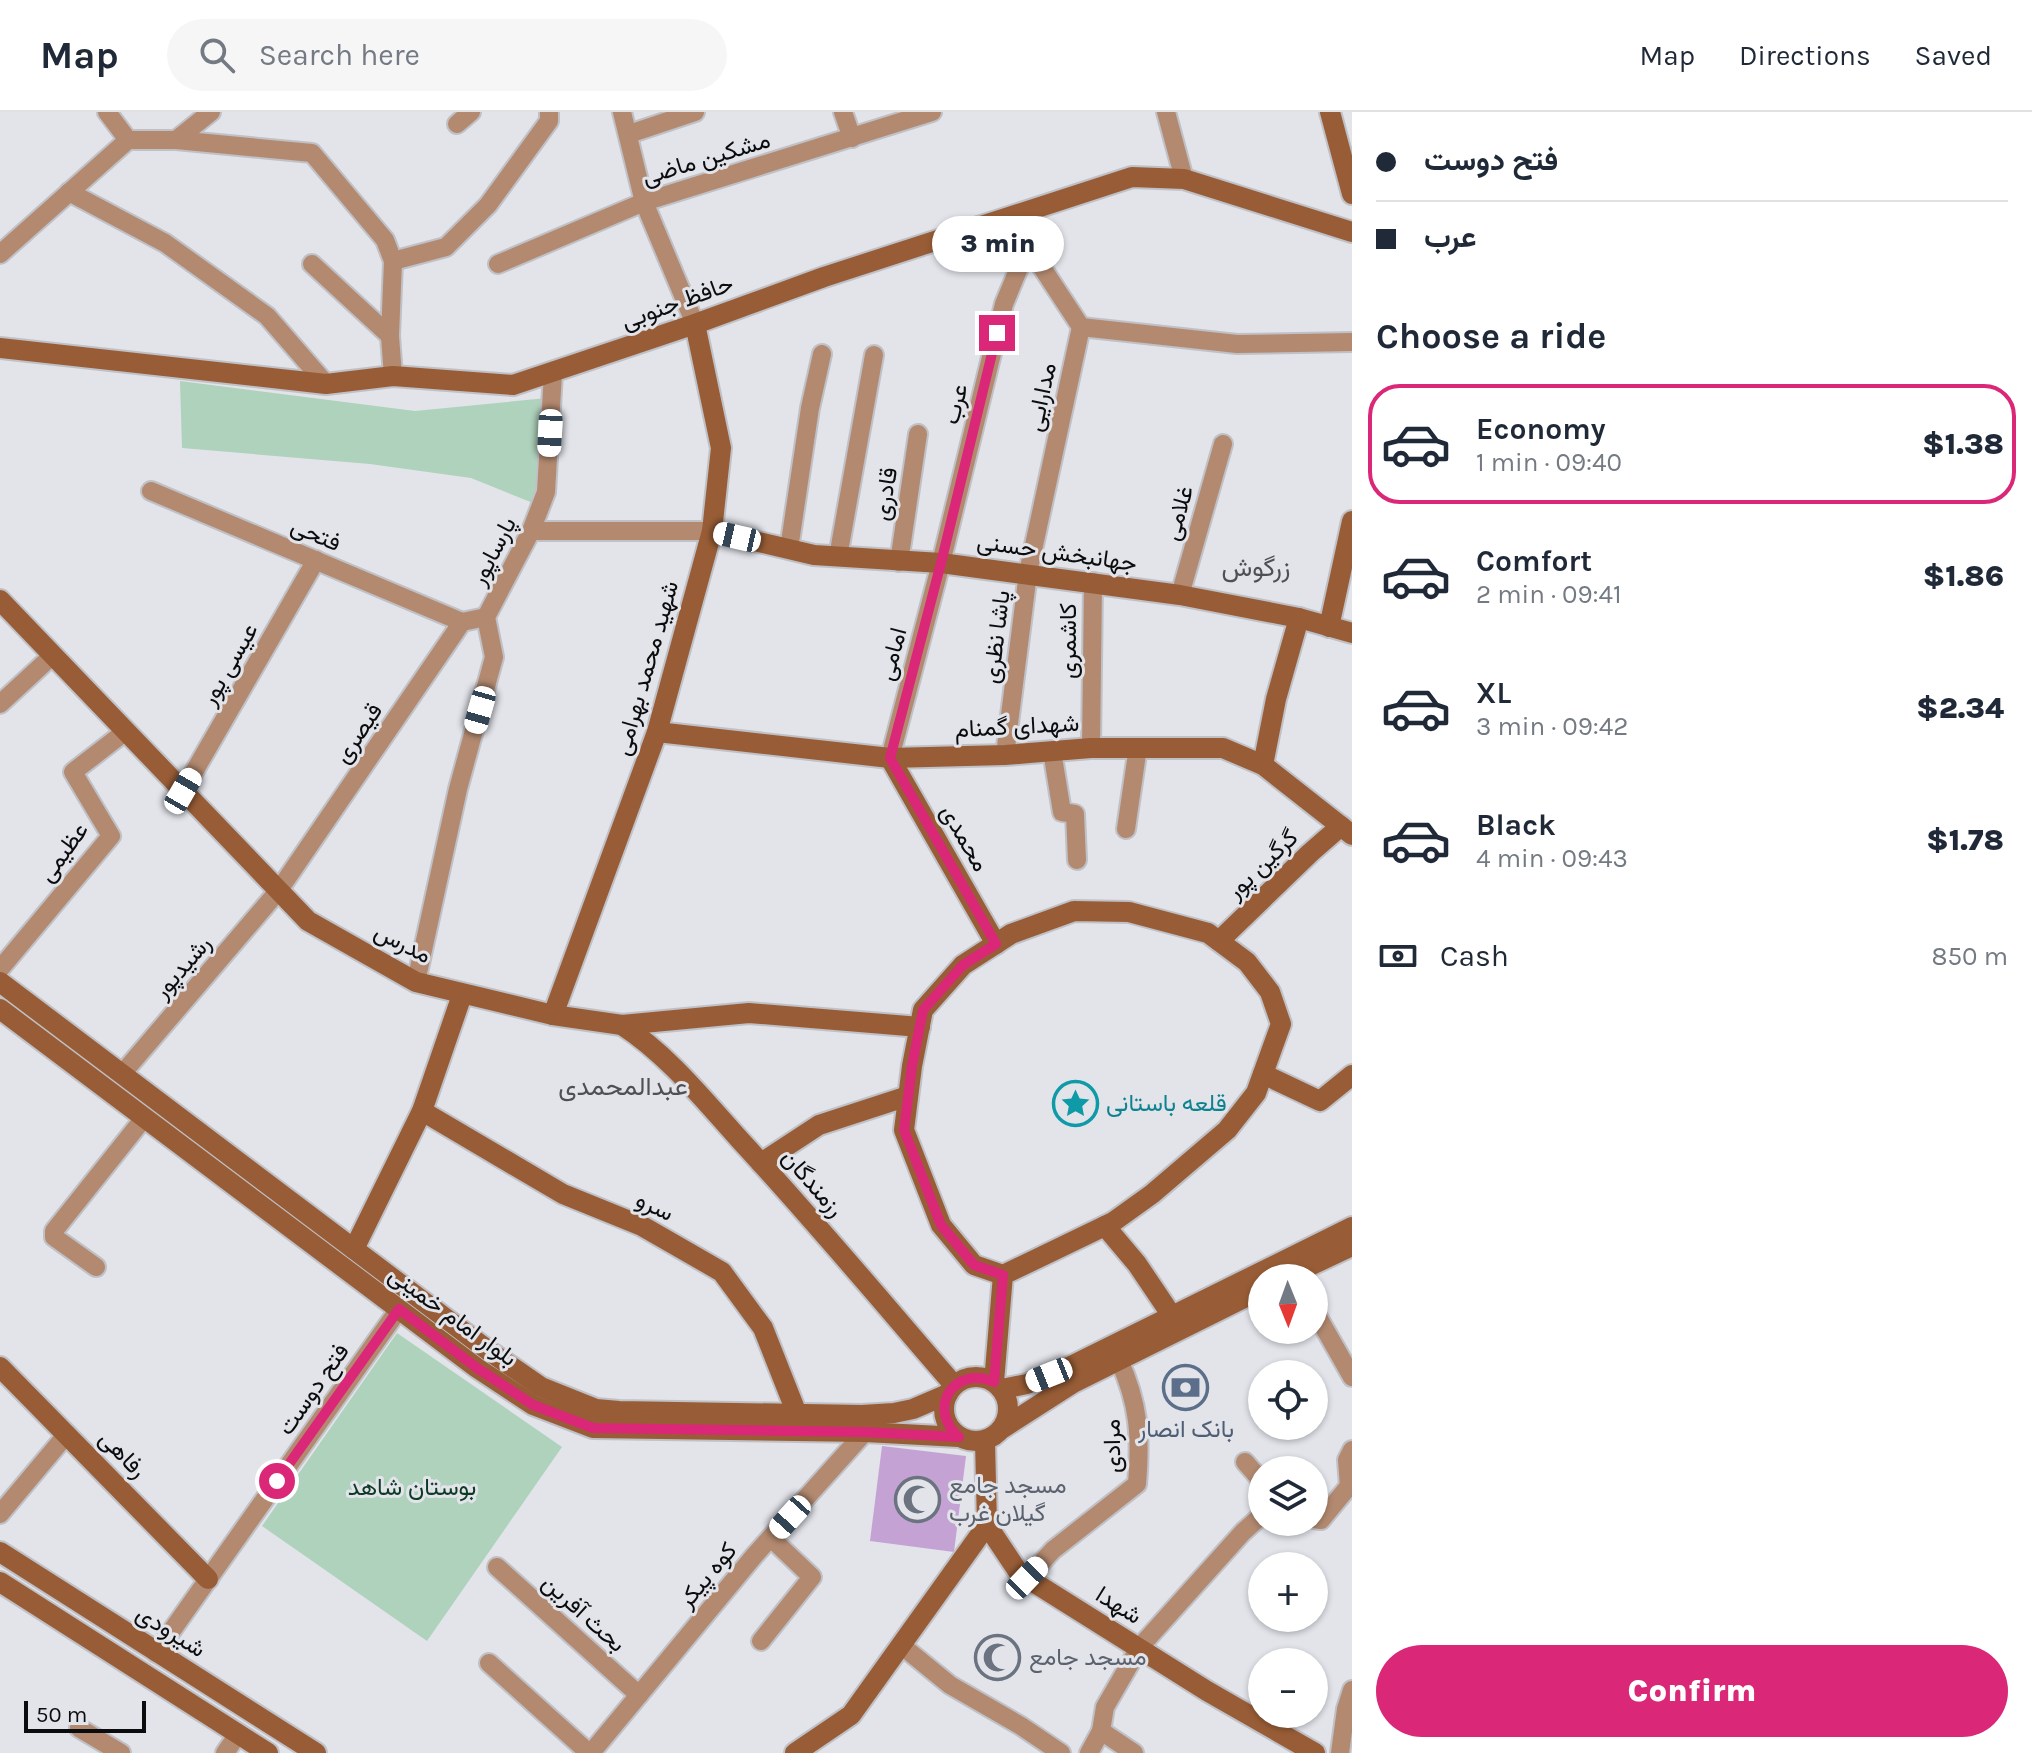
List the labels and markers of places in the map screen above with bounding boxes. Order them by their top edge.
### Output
place icon: قلعه باستانی [1051,1079,1099,1127]
place label: قلعه باستانی [1106,1089,1227,1117]
bank icon: بانک انصار [1162,1363,1210,1411]
place label: بانک انصار [1137,1415,1234,1444]
place label: مسجد جامع گیلان غرب [949,1471,1066,1528]
mosque icon: مسجد جامع گیلان غرب [894,1475,942,1523]
mosque icon: مسجد جامع [974,1633,1022,1681]
place label: مسجد جامع [1029,1643,1146,1674]

